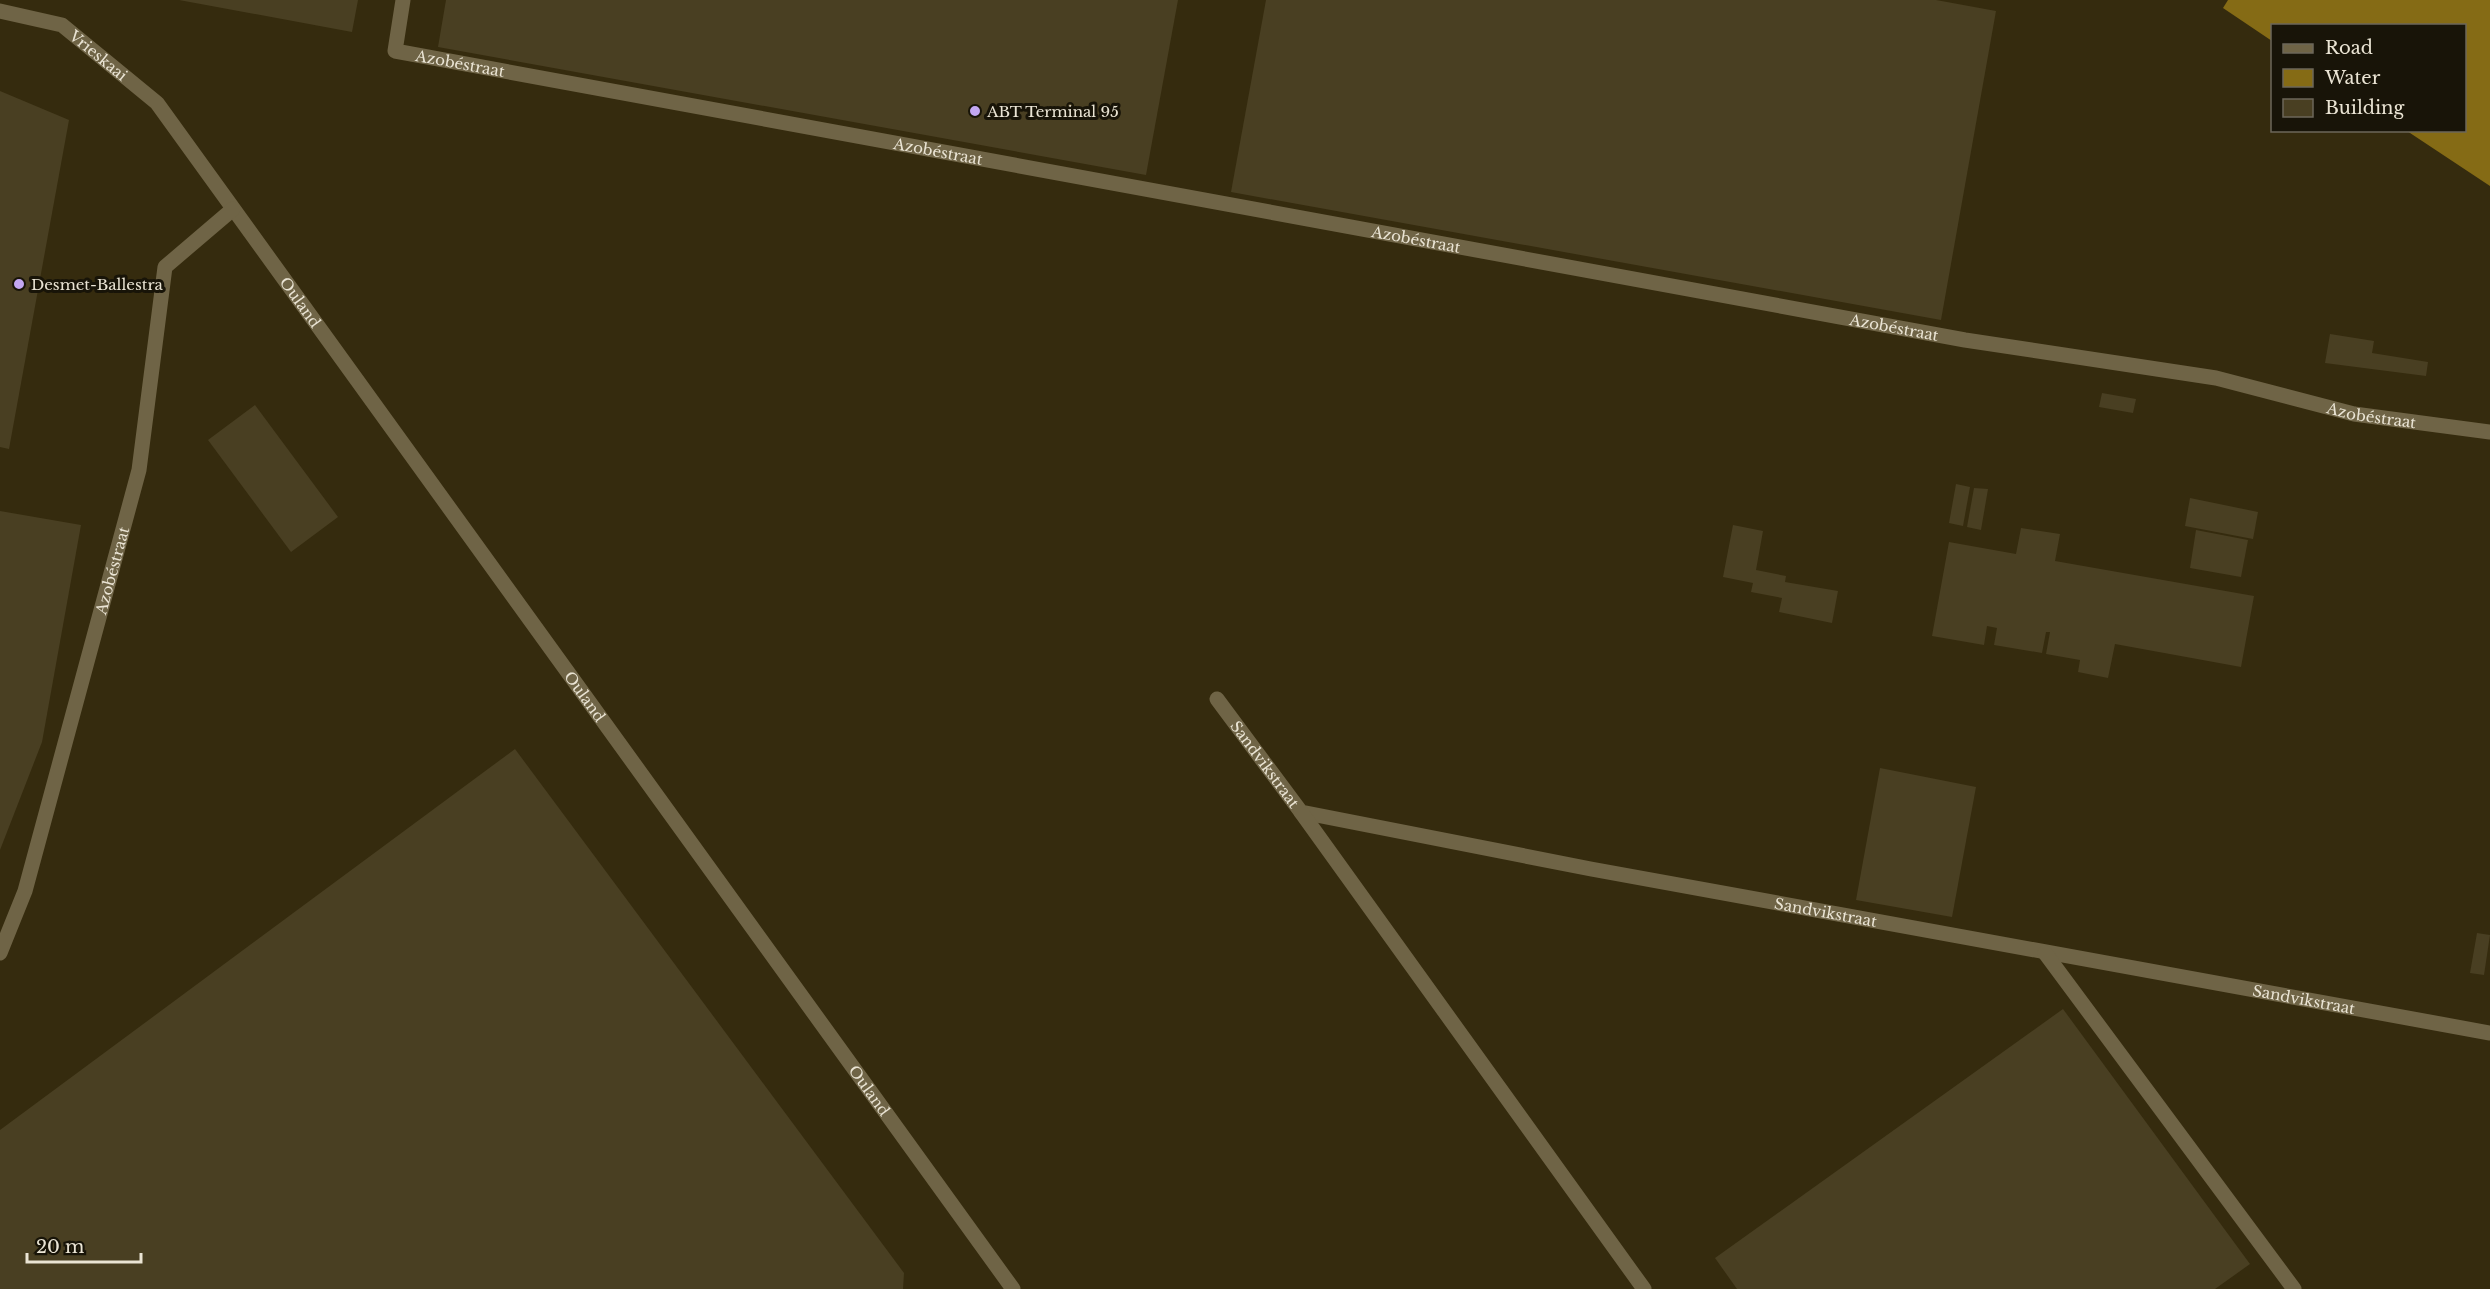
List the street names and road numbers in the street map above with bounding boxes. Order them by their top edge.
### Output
street label: Vrieskaai [65,25,132,85]
street label: Azobéstraat [413,45,507,81]
street label: Azobéstraat [891,133,985,169]
street label: Azobéstraat [1369,221,1463,257]
street label: Ouland [276,273,325,331]
street label: Azobéstraat [1847,309,1941,345]
street label: Azobéstraat [2324,398,2418,432]
street label: Azobéstraat [91,524,133,617]
street label: Ouland [560,667,610,725]
street label: Sandvikstraat [1227,717,1304,812]
street label: Sandvikstraat [1773,893,1879,931]
street label: Sandvikstraat [2251,980,2357,1018]
street label: Ouland [845,1061,894,1119]

